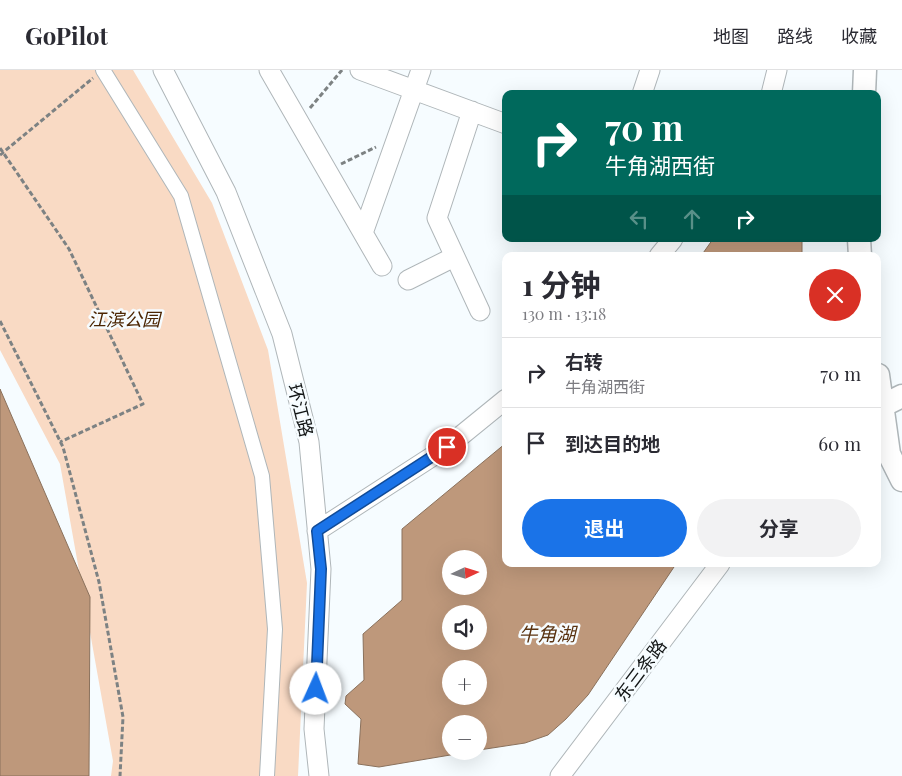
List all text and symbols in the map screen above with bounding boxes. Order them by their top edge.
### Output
text: GoPilot [25,19,108,51]
text: 地图 [713,24,749,48]
text: 路线 [777,24,813,48]
text: 收藏 [841,24,877,48]
text: 70 m [605,103,683,150]
icon: right [522,110,587,175]
text: 牛角湖西街 [605,150,715,180]
icon: left [625,205,653,233]
icon: ahead [678,205,706,233]
icon: right [731,205,759,233]
text: 1 分钟 [522,264,600,304]
button: close [809,269,861,321]
text: 130 m · 13:18 [522,303,606,324]
park label: 江滨公园 [88,307,163,331]
text: 右转 [565,348,603,374]
icon: right [522,359,550,387]
text: 70 m [820,360,861,386]
text: 牛角湖西街 [565,376,645,397]
street label: 环江路 [283,381,319,439]
pin [426,426,468,468]
icon: arrive [522,429,550,457]
text: 到达目的地 [565,430,660,456]
text: 60 m [818,430,861,456]
icon: arrive [433,433,461,461]
button: 退出 [522,499,687,557]
button: 分享 [697,499,861,557]
north arrow [442,550,488,595]
map controls [442,550,487,760]
button: sound [442,605,487,650]
water label: 牛角湖 [518,620,578,646]
street label: 东三条路 [609,634,671,706]
button: + [442,660,487,705]
position arrow [289,662,341,714]
button: − [442,715,487,760]

